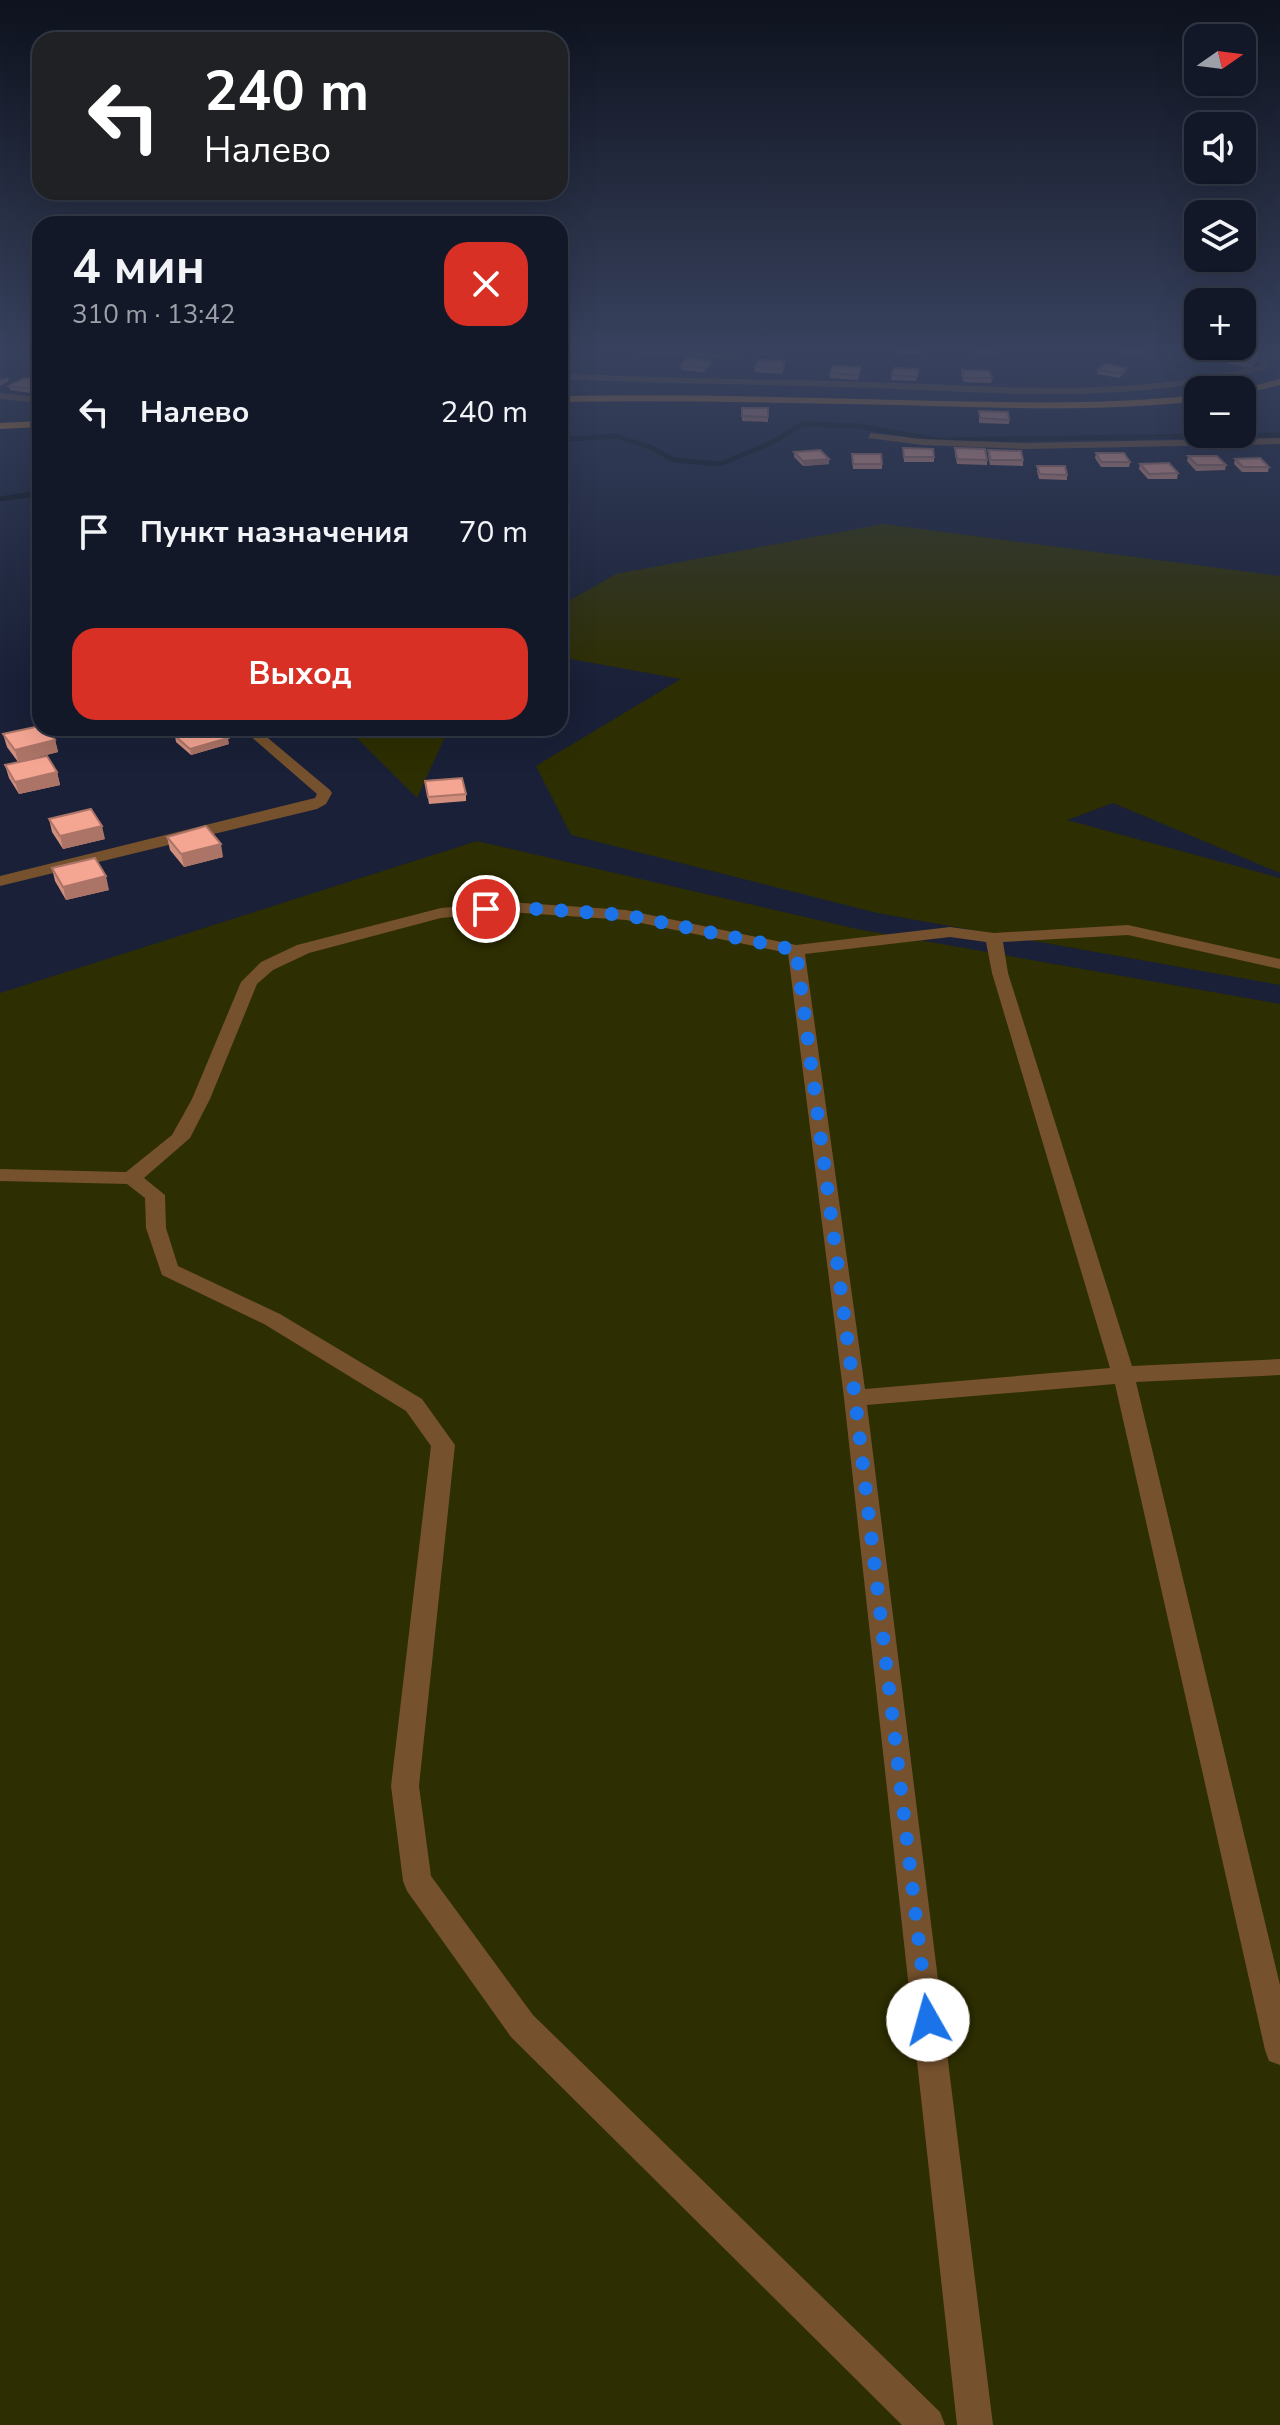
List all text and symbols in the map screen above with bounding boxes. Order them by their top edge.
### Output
north arrow [1184,24,1256,96]
map controls [1184,24,1256,448]
text: 240 m [204,53,369,130]
icon: left [72,64,176,168]
button: sound [1184,112,1256,184]
text: Налево [204,126,331,175]
button: layers [1184,200,1256,272]
text: 4 мин [72,234,205,300]
button: close [444,242,528,326]
button: + [1184,288,1256,360]
text: 310 m · 13:42 [72,297,235,332]
button: − [1184,376,1256,448]
icon: left [72,390,116,434]
text: Налево [140,392,249,433]
text: 240 m [441,392,528,433]
icon: arrive [72,510,116,554]
text: Пункт назначения [140,512,409,553]
text: 70 m [459,512,528,553]
button: Выход [72,628,528,720]
pin [452,875,520,943]
icon: arrive [464,887,508,931]
position arrow [886,1978,970,2062]

